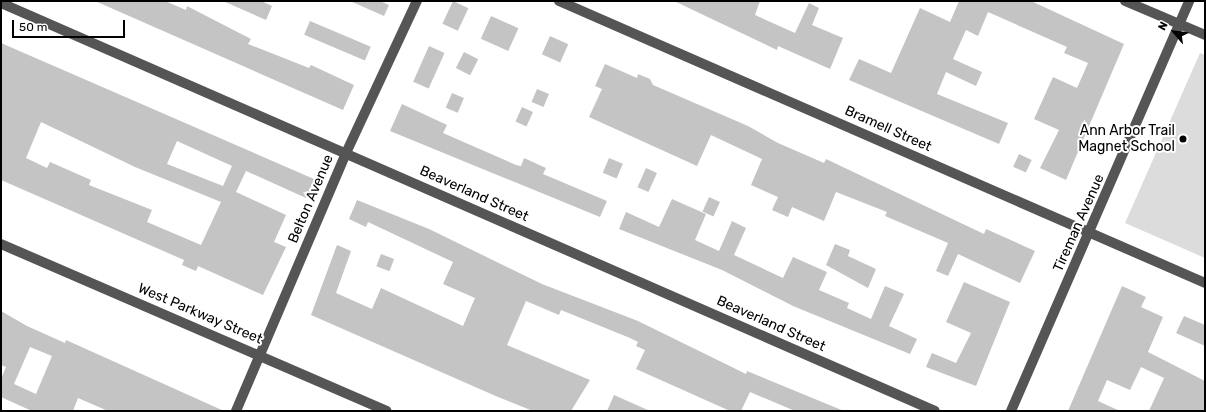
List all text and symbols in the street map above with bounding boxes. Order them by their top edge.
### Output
scale bar [14,12,127,38]
north arrow [1154,12,1194,52]
text: 50 m [19,20,47,34]
text: N [1155,20,1171,33]
street label: Bramell Street [842,102,934,156]
place label: Ann Arbor Trail Magnet School [1078,123,1175,156]
marker: Ann Arbor Trail Magnet School [1178,134,1188,144]
street label: Belton Avenue [285,152,337,246]
street label: Beaverland Street [417,162,531,226]
street label: Tireman Avenue [1050,171,1108,275]
street label: West Parkway Street [135,280,265,348]
street label: Beaverland Street [714,292,828,356]

